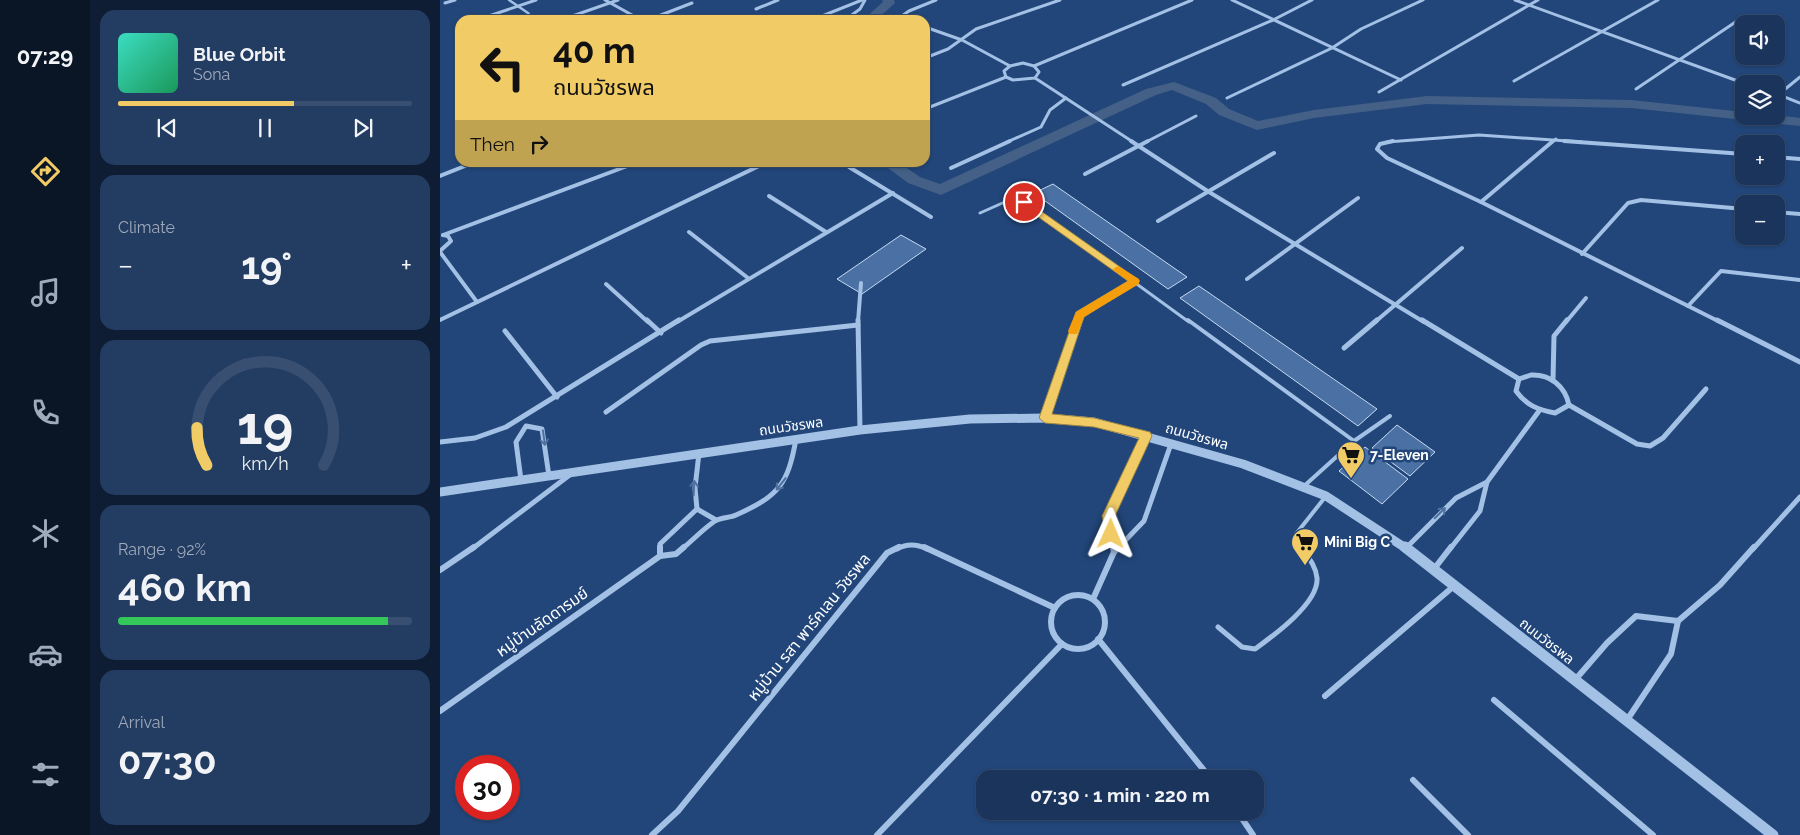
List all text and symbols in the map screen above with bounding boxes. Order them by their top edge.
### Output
map controls [1735,15,1785,245]
button: sound [1735,15,1785,65]
text: 40 m [553,30,635,71]
icon: left [470,35,535,100]
text: 07:29 [17,43,73,69]
text: Blue Orbit [193,43,285,65]
text: Sona [193,65,230,84]
text: ถนนวัชรพล [553,74,655,100]
button: layers [1735,75,1785,125]
icon: previous [153,114,181,142]
icon: pause [251,114,279,142]
icon: next [349,114,377,142]
icon: right [525,130,553,158]
text: Then [470,133,515,155]
button: + [1735,135,1785,185]
icon: directions [28,154,63,189]
pin [1003,181,1045,223]
icon: arrive [1010,188,1038,216]
button: − [1735,195,1785,245]
text: Climate [118,218,175,237]
text: 19° [241,243,292,288]
text: − [118,249,133,282]
text: + [400,249,412,282]
icon: music [28,275,63,310]
icon: phone [28,395,63,430]
text: 19 [237,395,293,456]
street label: ถนนวัชรพล [758,414,824,438]
street label: ถนนวัชรพล [1164,419,1230,453]
one-way arrow [539,430,549,446]
supermarket icon: 7-Eleven [1336,440,1366,479]
place label: 7-Eleven [1370,447,1429,463]
text: km/h [241,453,289,474]
one-way arrow [776,477,787,490]
one-way arrow [690,481,699,497]
position arrow [1084,507,1136,559]
one-way arrow [1434,508,1446,520]
icon: climate [28,516,63,551]
supermarket icon: Mini Big C [1290,527,1320,566]
place label: Mini Big C [1324,534,1390,550]
text: Range · 92% [118,540,206,559]
street label: หมู่บ้าน รสา พาร์คเลน วัชรพล [744,549,874,705]
text: 460 km [118,565,252,610]
street label: หมู่บ้านลัดดารมย์ [492,583,592,661]
street label: ถนนวัชรพล [1517,615,1577,667]
icon: car [28,637,63,672]
text: Arrival [118,713,165,732]
text: 07:30 [118,738,217,783]
speed limit sign: 30 [455,755,520,820]
icon: filters [28,757,63,792]
text: 07:30 · 1 min · 220 m [1030,784,1210,806]

